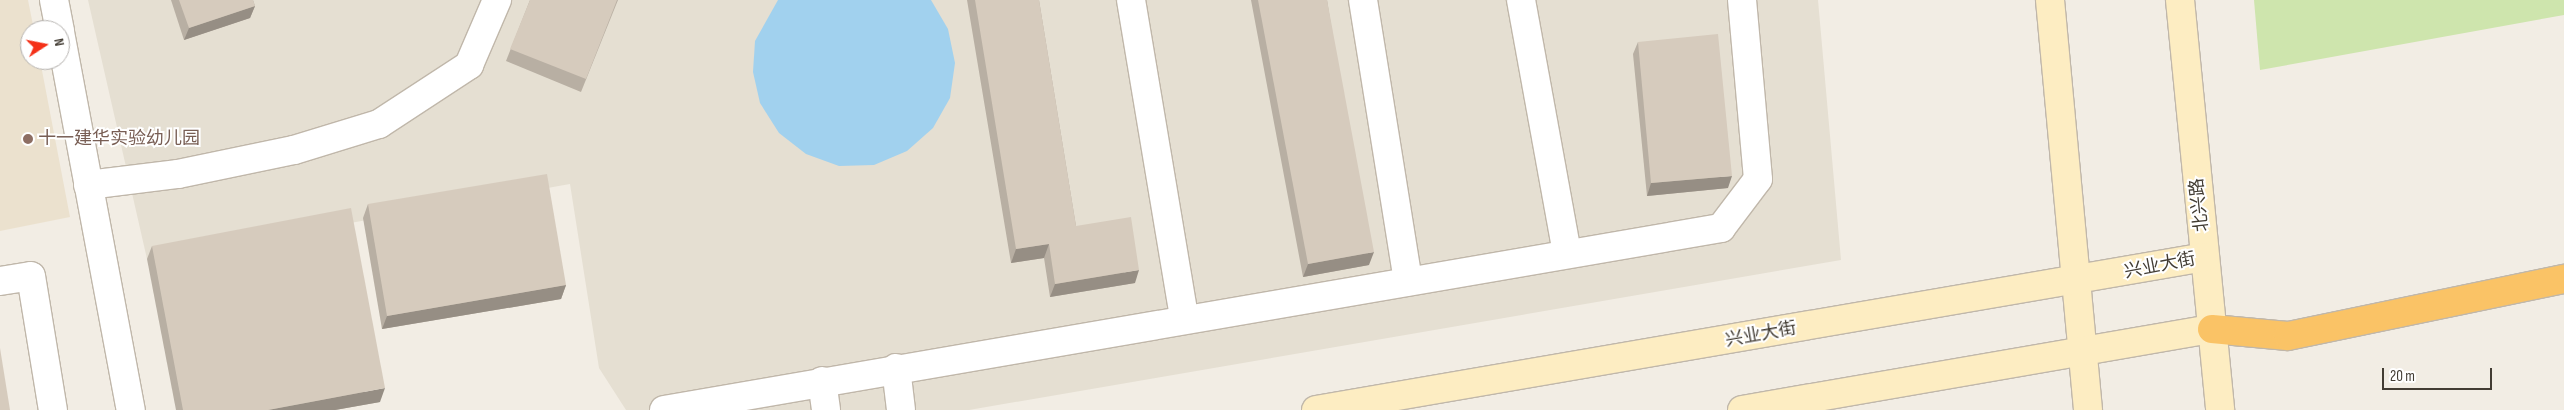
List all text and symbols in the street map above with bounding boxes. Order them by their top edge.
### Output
north arrow [20,20,70,70]
text: N [50,37,68,48]
place label: 十一建华实验幼儿园 [38,128,200,150]
marker: 十一建华实验幼儿园 [22,133,34,145]
street label: 北兴路 [2186,177,2214,233]
street label: 兴业大街 [2123,249,2197,283]
street label: 兴业大街 [1724,318,1798,352]
scale bar [2384,358,2494,390]
text: 20 m [2390,367,2415,386]

